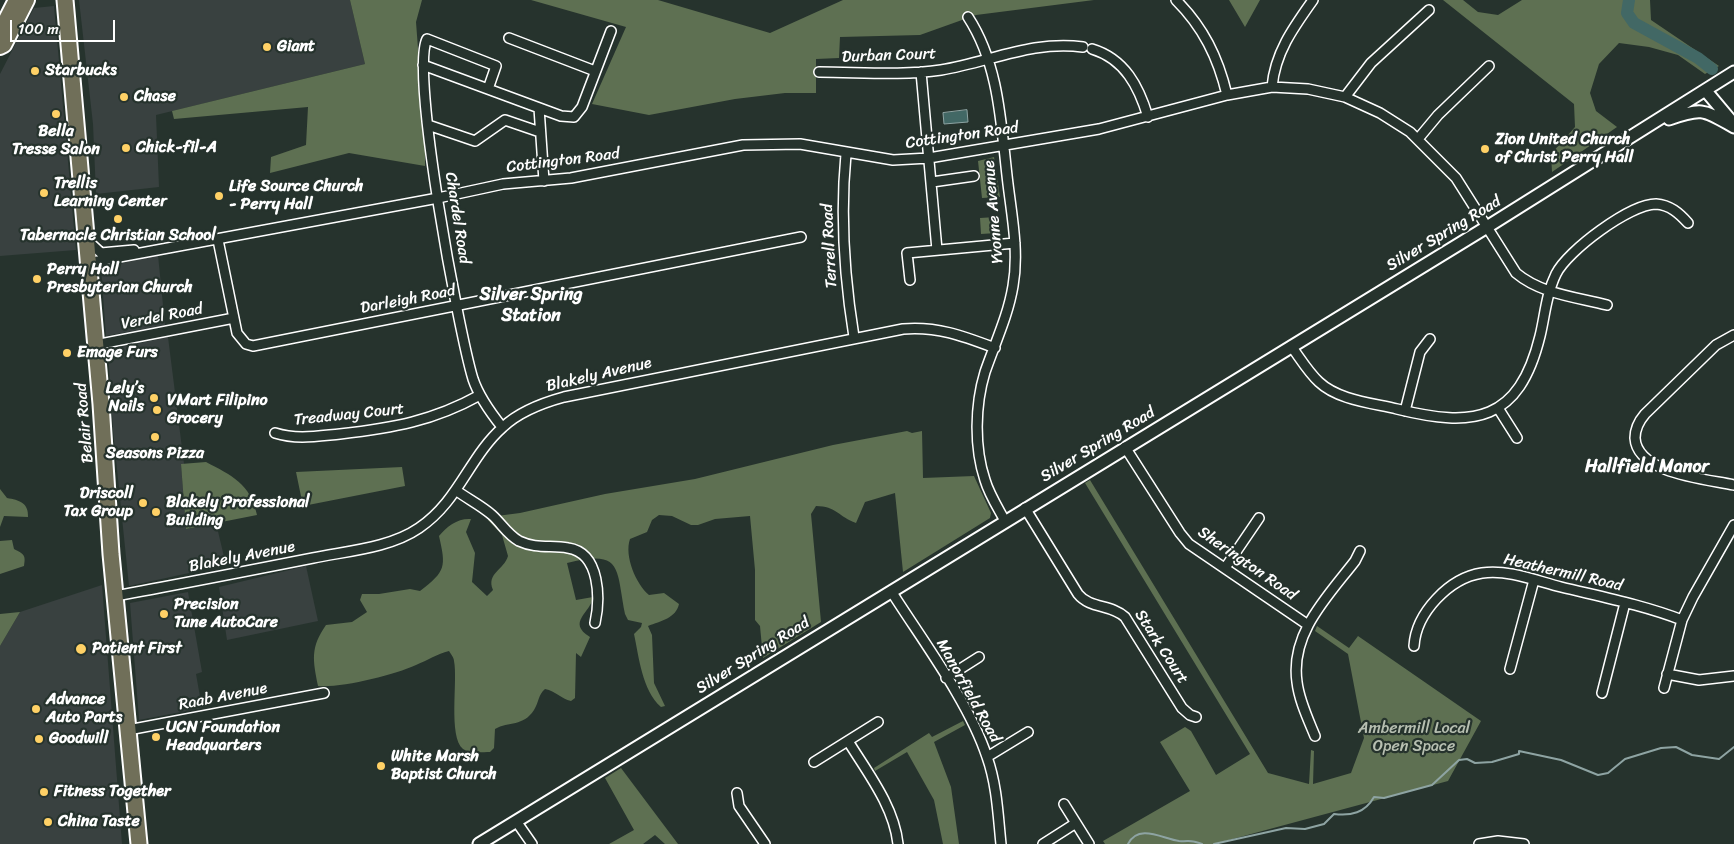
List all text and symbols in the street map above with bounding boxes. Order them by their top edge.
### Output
scale bar [12,10,118,42]
text: 100 m [18,16,59,42]
place label: Giant [277,37,315,57]
marker: Giant [261,41,273,53]
street label: Durban Court [842,45,936,67]
place label: Starbucks [45,61,117,81]
marker: Starbucks [29,65,41,77]
place label: Chase [134,87,176,107]
marker: Chase [118,91,130,103]
marker: Bella Tresse Salon [50,108,62,120]
street label: Cottington Road [904,119,1020,153]
place label: Bella Tresse Salon [12,122,100,160]
place label: Zion United Church of Christ Perry Hall [1495,130,1633,168]
place label: Chick-fil-A [136,138,217,158]
marker: Chick-fil-A [120,142,132,154]
marker: Zion United Church of Christ Perry Hall [1479,143,1491,155]
street label: Cottington Road [505,145,621,177]
street label: Yvonne Avenue [980,160,1008,264]
street label: Chardel Road [440,171,474,265]
place label: Trellis Learning Center [54,174,167,212]
place label: Life Source Church - Perry Hall [229,177,363,215]
marker: Trellis Learning Center [38,187,50,199]
marker: Life Source Church - Perry Hall [213,190,225,202]
street label: Silver Spring Road [1383,192,1505,276]
street label: Terrell Road [818,203,842,289]
marker: Tabernacle Christian School [112,213,124,225]
place label: Tabernacle Christian School [20,226,216,246]
place label: Perry Hall Presbyterian Church [47,260,193,298]
marker: Perry Hall Presbyterian Church [31,273,43,285]
street label: Darleigh Road [359,281,457,319]
district label: Silver Spring Station [479,284,583,326]
street label: Verdel Road [120,300,204,334]
place label: Emage Furs [77,343,158,363]
marker: Emage Furs [61,347,73,359]
street label: Blakely Avenue [544,354,654,396]
place label: Lely’s Nails [106,379,144,417]
street label: Belair Road [72,382,98,464]
place label: VMart Filipino Grocery [167,391,268,429]
marker: Lely’s Nails [148,392,160,404]
street label: Treadway Court [293,400,405,430]
street label: Silver Spring Road [1037,403,1159,487]
marker: VMart Filipino Grocery [151,404,163,416]
marker: Seasons Pizza [149,431,161,443]
place label: Seasons Pizza [106,444,204,464]
district label: Hallfield Manor [1585,456,1709,478]
place label: Driscoll Tax Group [63,484,133,522]
place label: Blakely Professional Building [166,493,310,531]
marker: Driscoll Tax Group [137,497,149,509]
marker: Blakely Professional Building [150,506,162,518]
street label: Sherington Road [1194,523,1300,605]
street label: Blakely Avenue [187,537,297,577]
street label: Heathermill Road [1502,550,1624,596]
place label: Precision Tune AutoCare [174,595,278,633]
street label: Stark Court [1130,606,1192,688]
marker: Precision Tune AutoCare [158,608,170,620]
street label: Silver Spring Road [693,613,813,699]
street label: Manorfield Road [932,636,1004,746]
place label: Patient First [92,639,182,659]
marker: Patient First [74,642,88,656]
street label: Raab Avenue [177,679,269,715]
place label: Advance Auto Parts [46,690,122,728]
marker: Advance Auto Parts [30,703,42,715]
place label: UCN Foundation Headquarters [166,718,280,756]
park label: Ambermill Local Open Space [1358,719,1470,757]
place label: Goodwill [49,729,108,749]
marker: UCN Foundation Headquarters [150,731,162,743]
marker: Goodwill [33,733,45,745]
place label: White Marsh Baptist Church [391,747,497,785]
marker: White Marsh Baptist Church [375,760,387,772]
place label: Fitness Together [54,782,171,802]
marker: Fitness Together [38,786,50,798]
place label: China Taste [58,812,140,832]
marker: China Taste [42,816,54,828]

